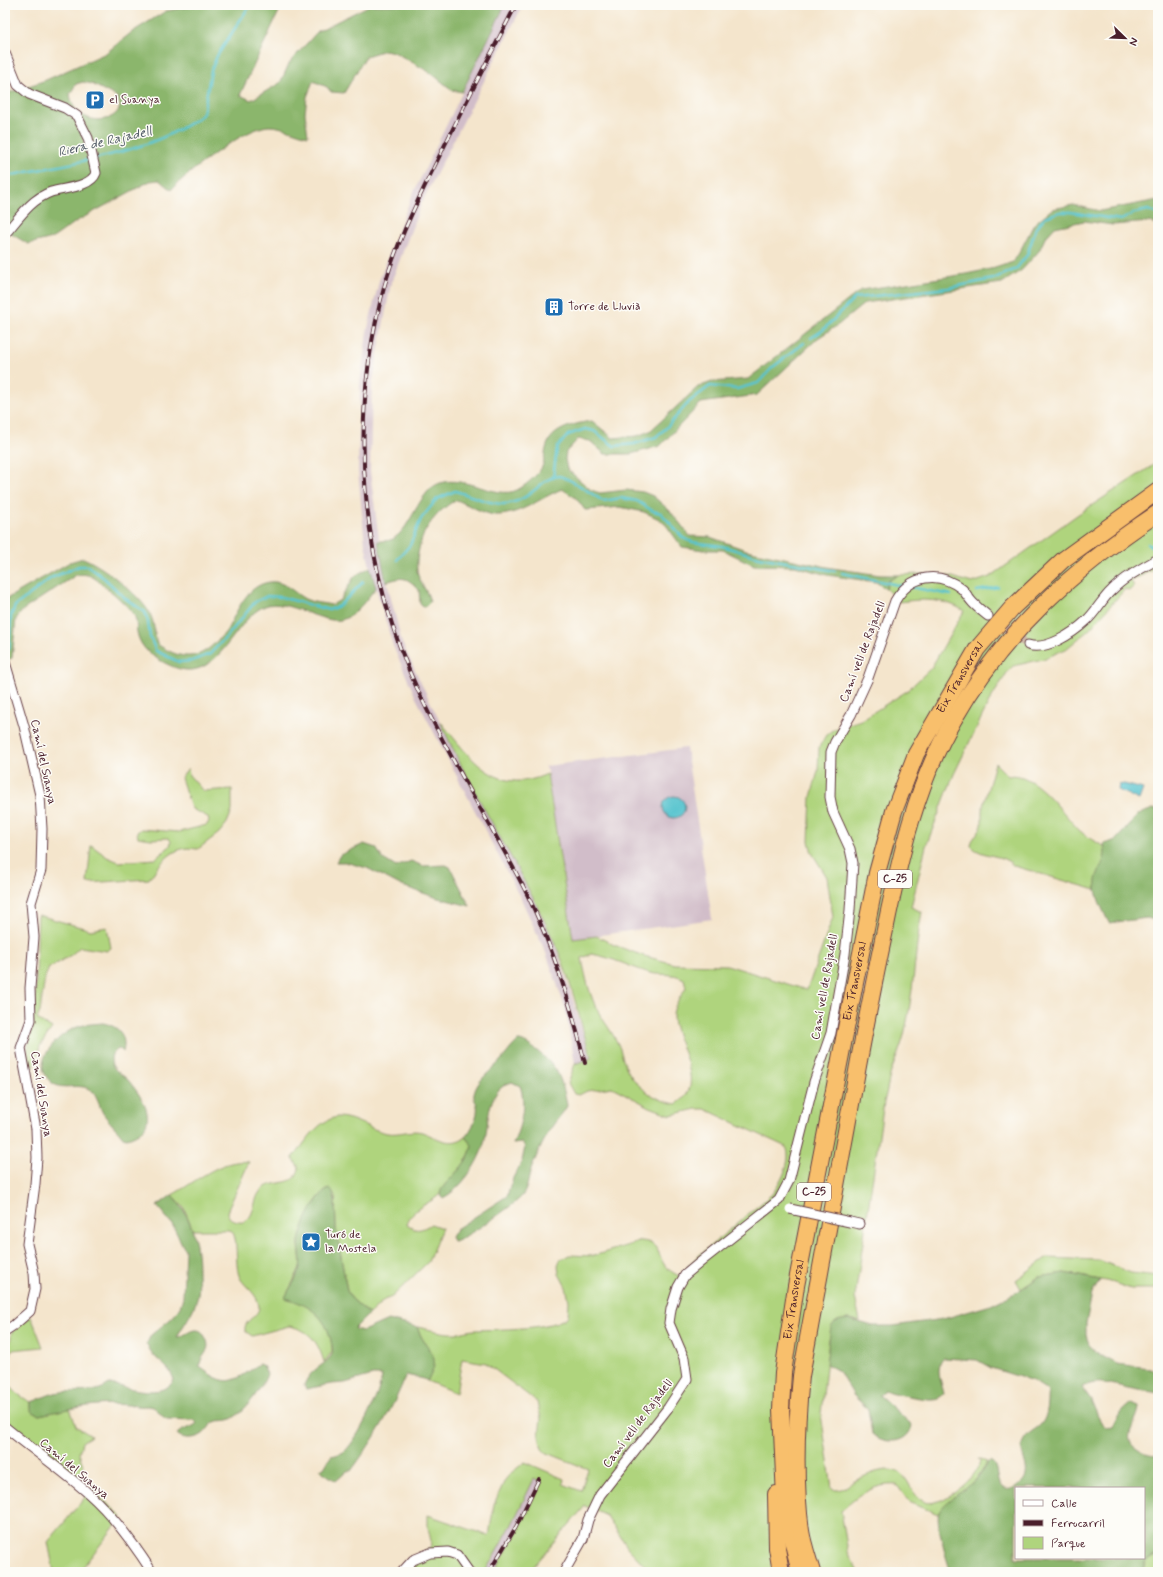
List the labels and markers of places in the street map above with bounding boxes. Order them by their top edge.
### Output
parking icon: el Suanya [84,89,106,111]
place label: el Suanya [109,92,160,108]
building icon: Torre de Lluvià [543,296,565,318]
place label: Torre de Lluvià [568,299,641,315]
place label: Turó de la Mostela [325,1227,377,1257]
place icon: Turó de la Mostela [300,1231,322,1253]

